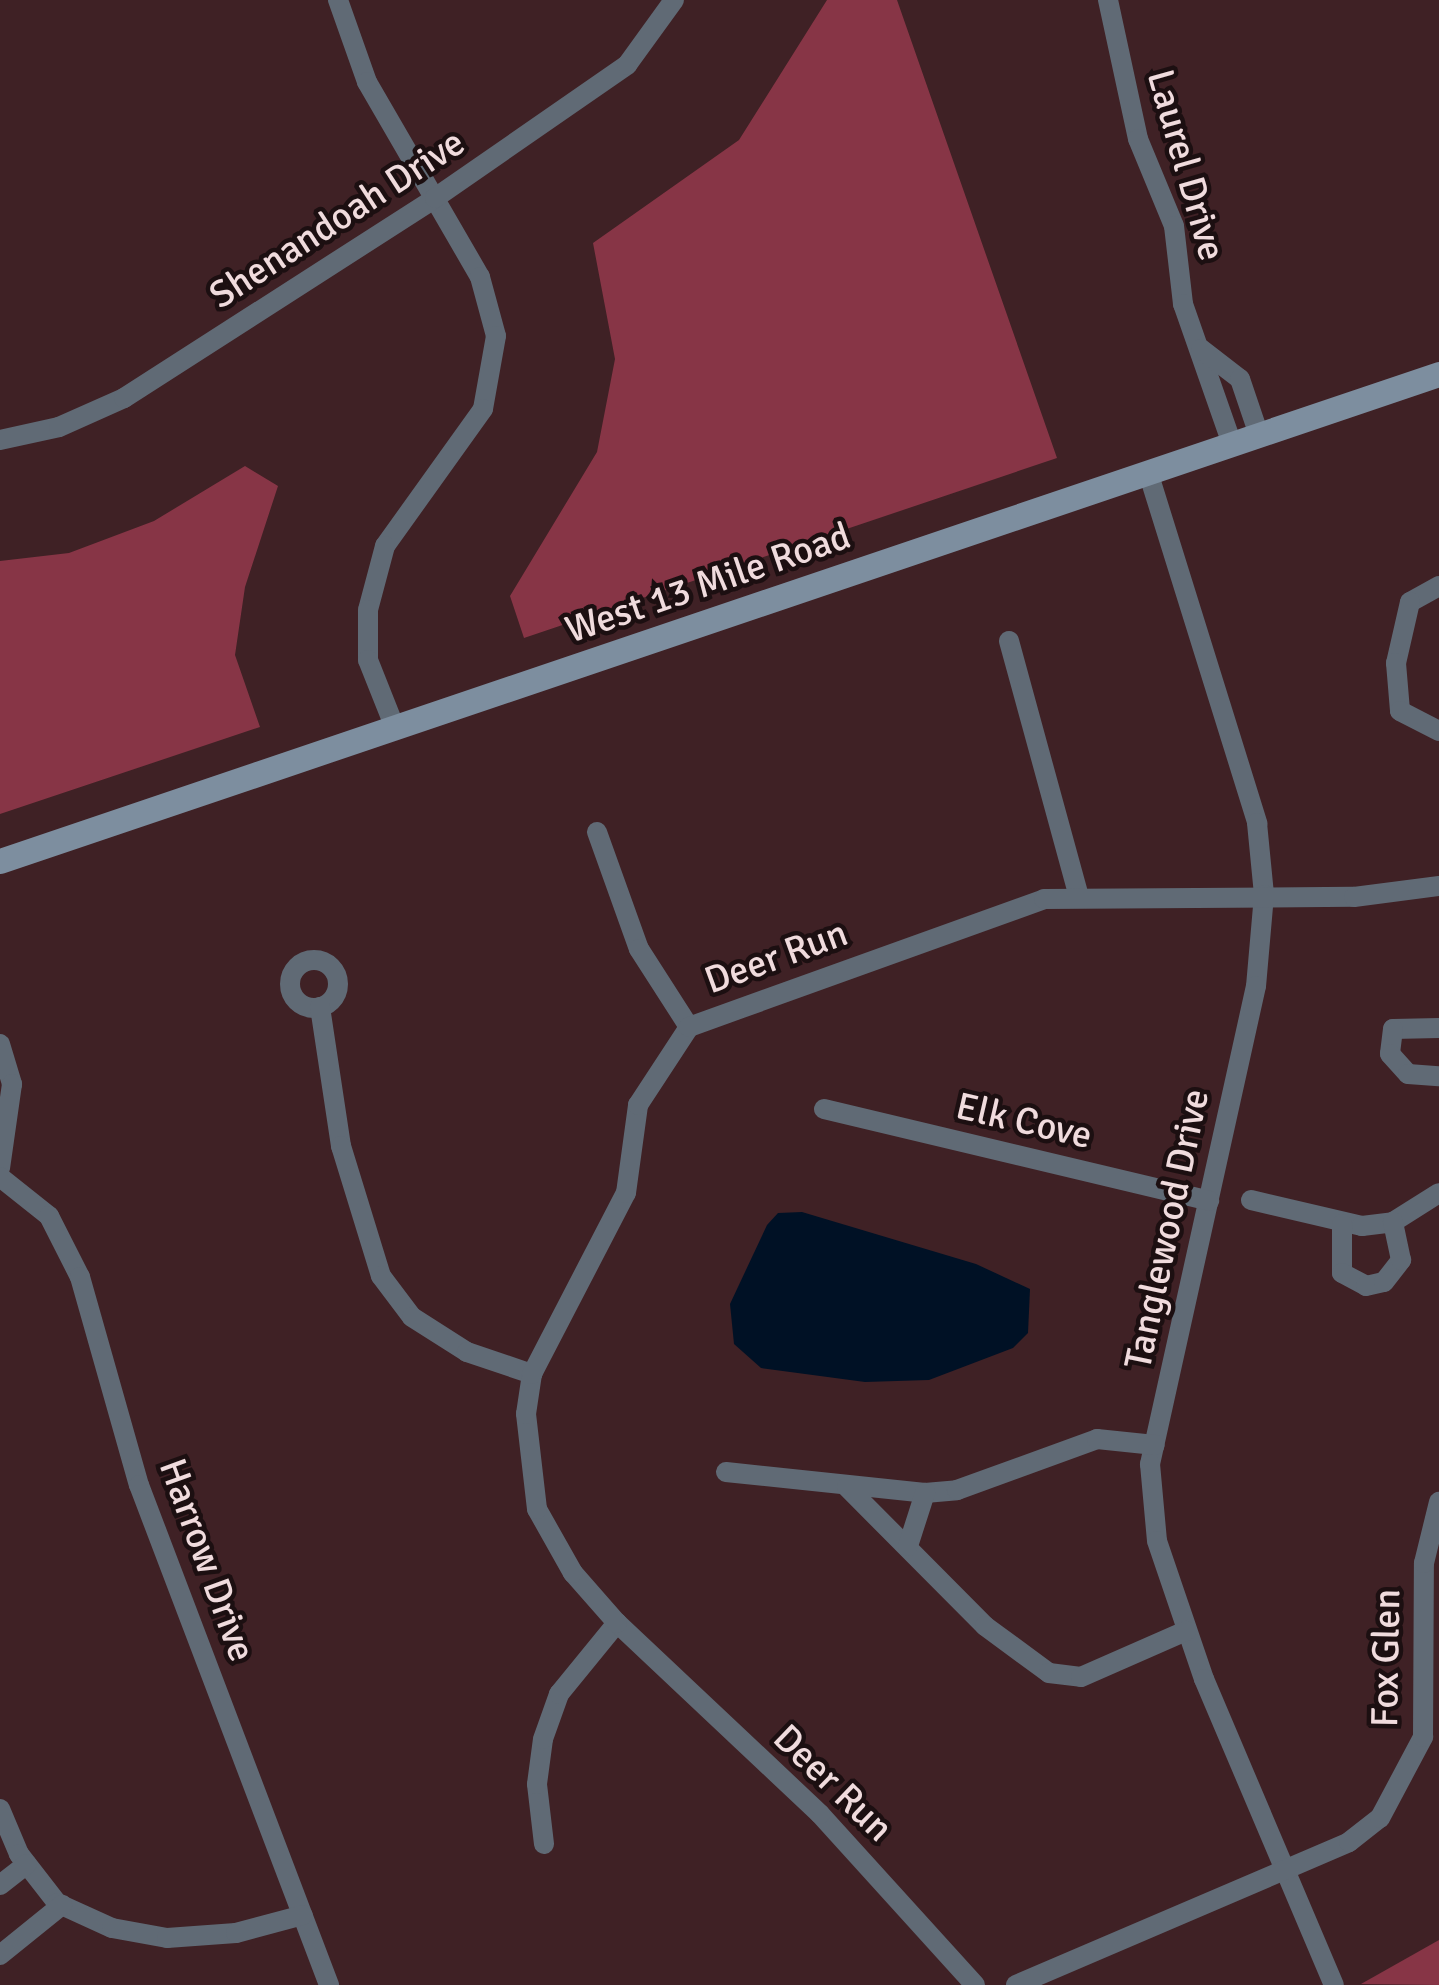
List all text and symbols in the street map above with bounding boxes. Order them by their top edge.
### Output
street label: Laurel Drive [1137,64,1235,266]
street label: Shenandoah Drive [201,120,473,318]
street label: West 13 Mile Road [560,513,856,653]
street label: Deer Run [698,910,854,1004]
street label: Elk Cove [952,1083,1096,1159]
street label: Tanglewood Drive [1115,1085,1219,1373]
street label: Harrow Drive [149,1452,265,1668]
street label: Fox Glen [1362,1588,1410,1728]
street label: Deer Run [764,1715,902,1851]

